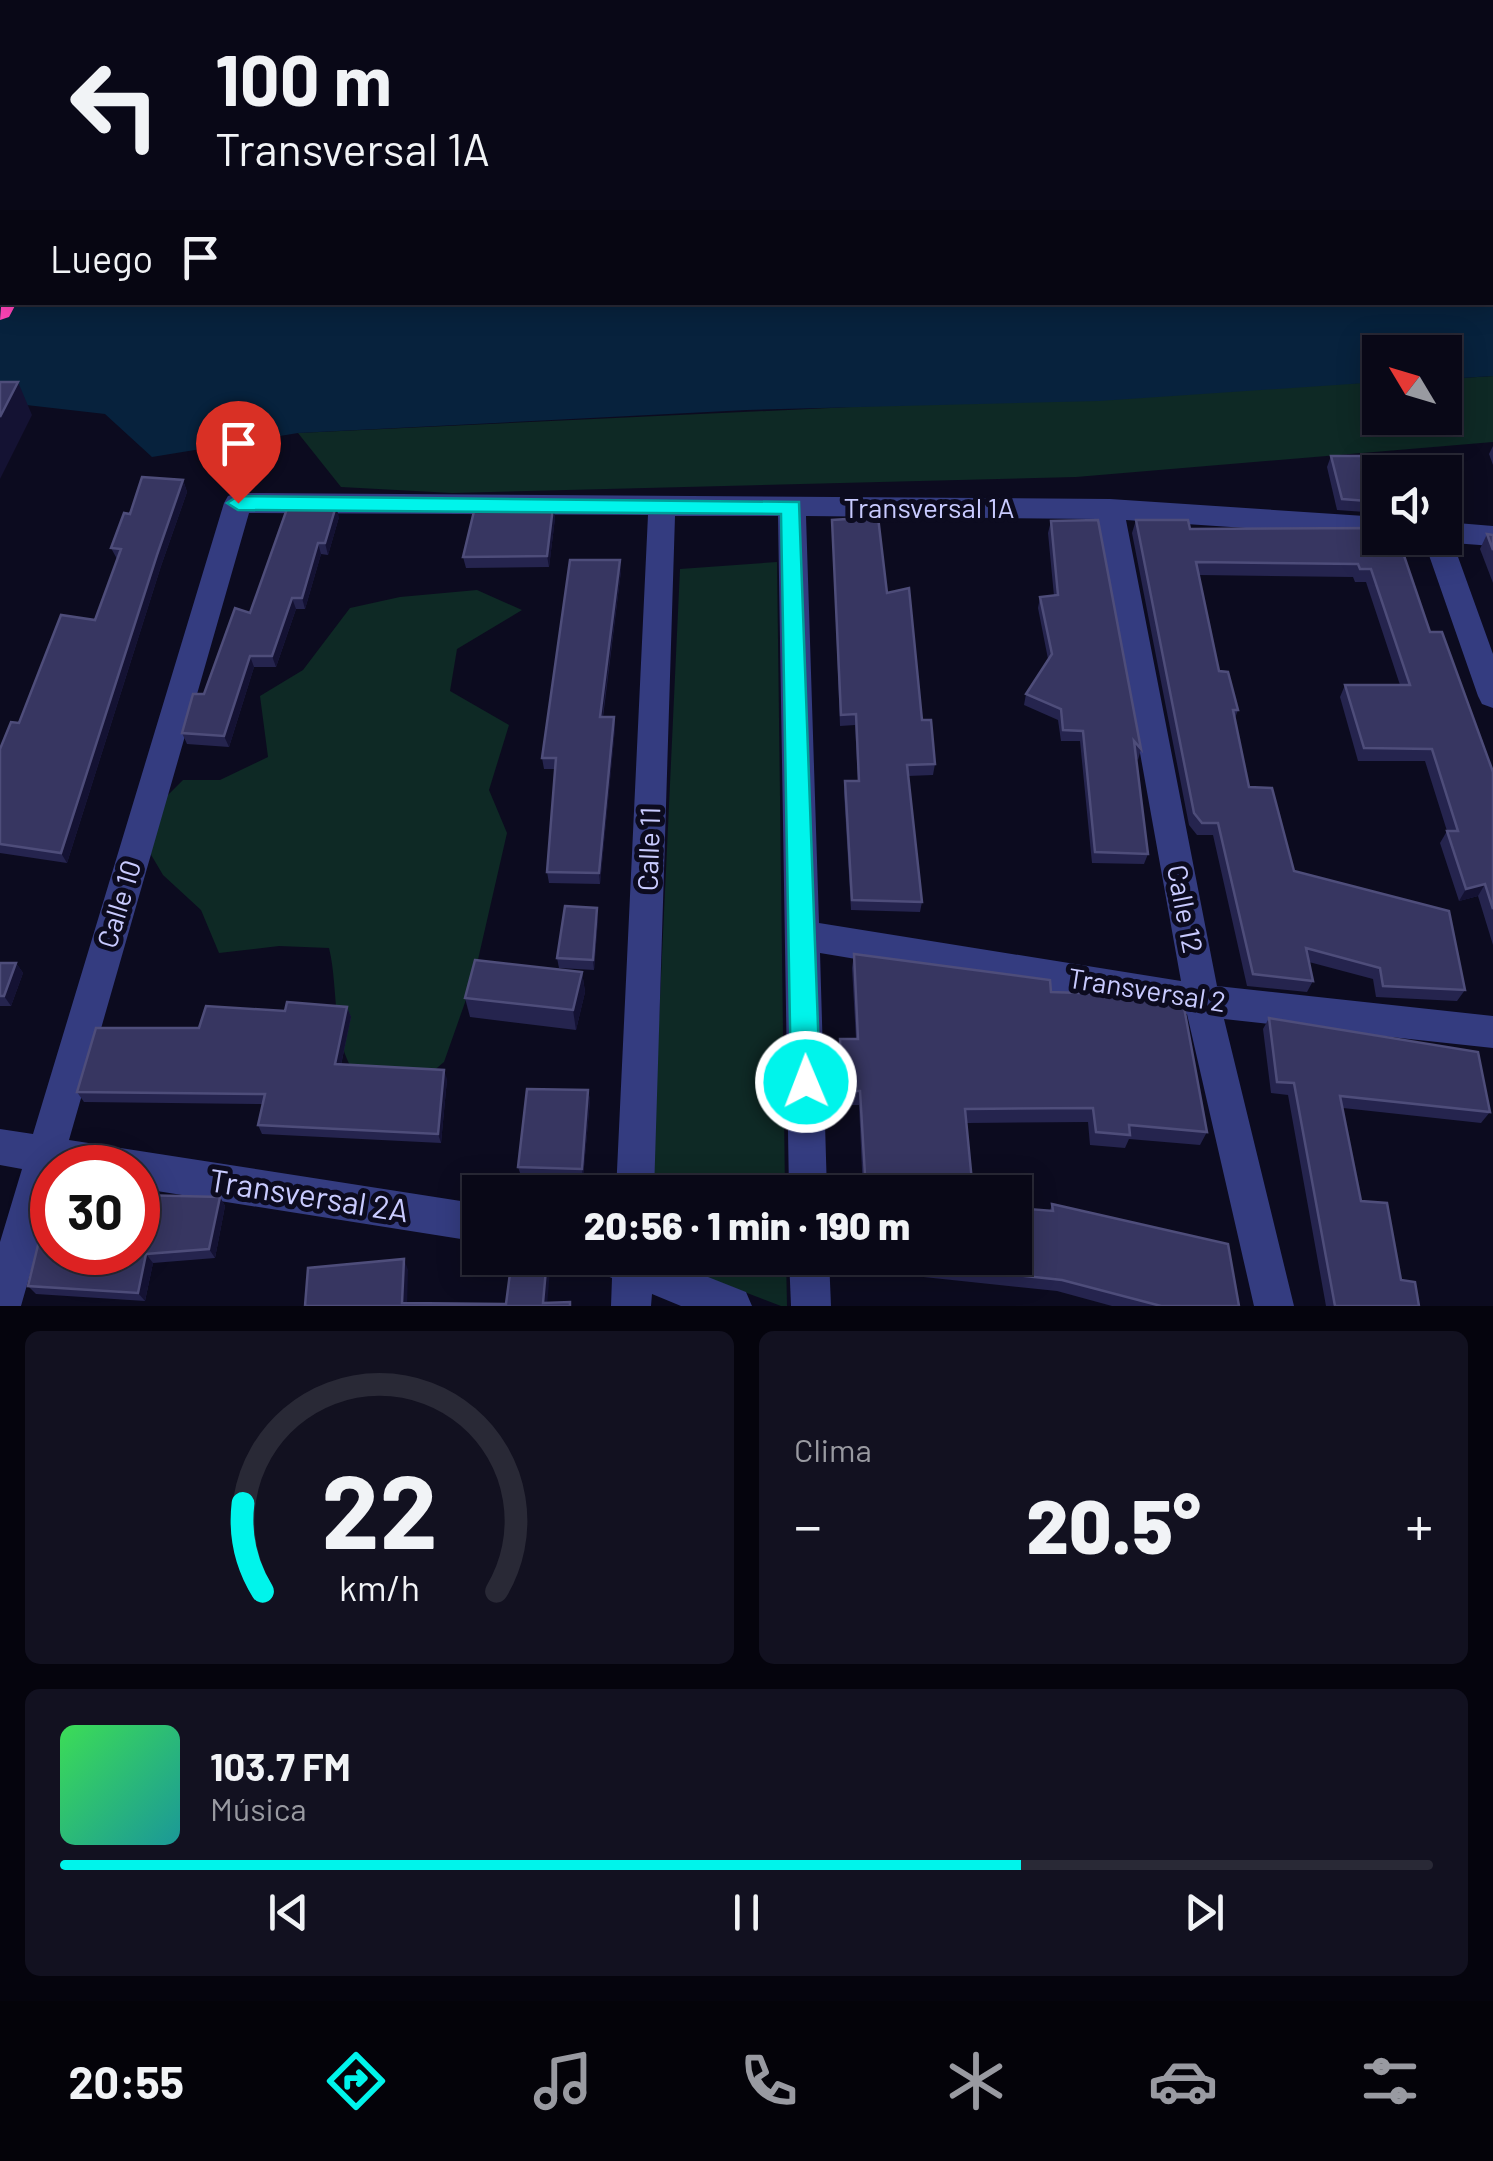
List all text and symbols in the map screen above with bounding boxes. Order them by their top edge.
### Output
text: 100 m [215,36,392,120]
icon: left [50,40,180,170]
text: Transversal 1A [215,121,490,175]
icon: arrive [173,230,228,285]
text: Luego [50,235,153,281]
north arrow [1362,335,1462,435]
map controls [1362,335,1462,555]
pin [196,401,281,504]
icon: arrive [211,416,266,471]
button: sound [1362,455,1462,555]
street label: Transversal 1A [843,490,1015,524]
street label: Calle 11 [630,806,666,892]
street label: Calle 10 [89,856,147,952]
street label: Calle 12 [1161,862,1211,956]
street label: Transversal 2 [1066,960,1228,1018]
position arrow [754,1030,858,1134]
speed limit sign: 30 [30,1145,160,1275]
street label: Transversal 2A [207,1160,412,1229]
text: 20:56 · 1 min · 190 m [584,1202,910,1248]
text: Clima [794,1430,872,1468]
text: 22 [321,1445,438,1570]
text: 20.5° [1026,1479,1201,1569]
text: − [794,1491,822,1557]
text: + [1405,1491,1433,1557]
text: km/h [339,1565,420,1608]
text: 103.7 FM [210,1743,351,1789]
text: Música [210,1789,307,1827]
icon: previous [261,1885,316,1940]
icon: pause [719,1885,774,1940]
icon: next [1177,1885,1232,1940]
icon: directions [321,2046,391,2116]
icon: music [528,2046,598,2116]
icon: phone [734,2046,804,2116]
icon: climate [941,2046,1011,2116]
icon: car [1148,2046,1218,2116]
icon: filters [1355,2046,1425,2116]
text: 20:55 [68,2054,184,2108]

